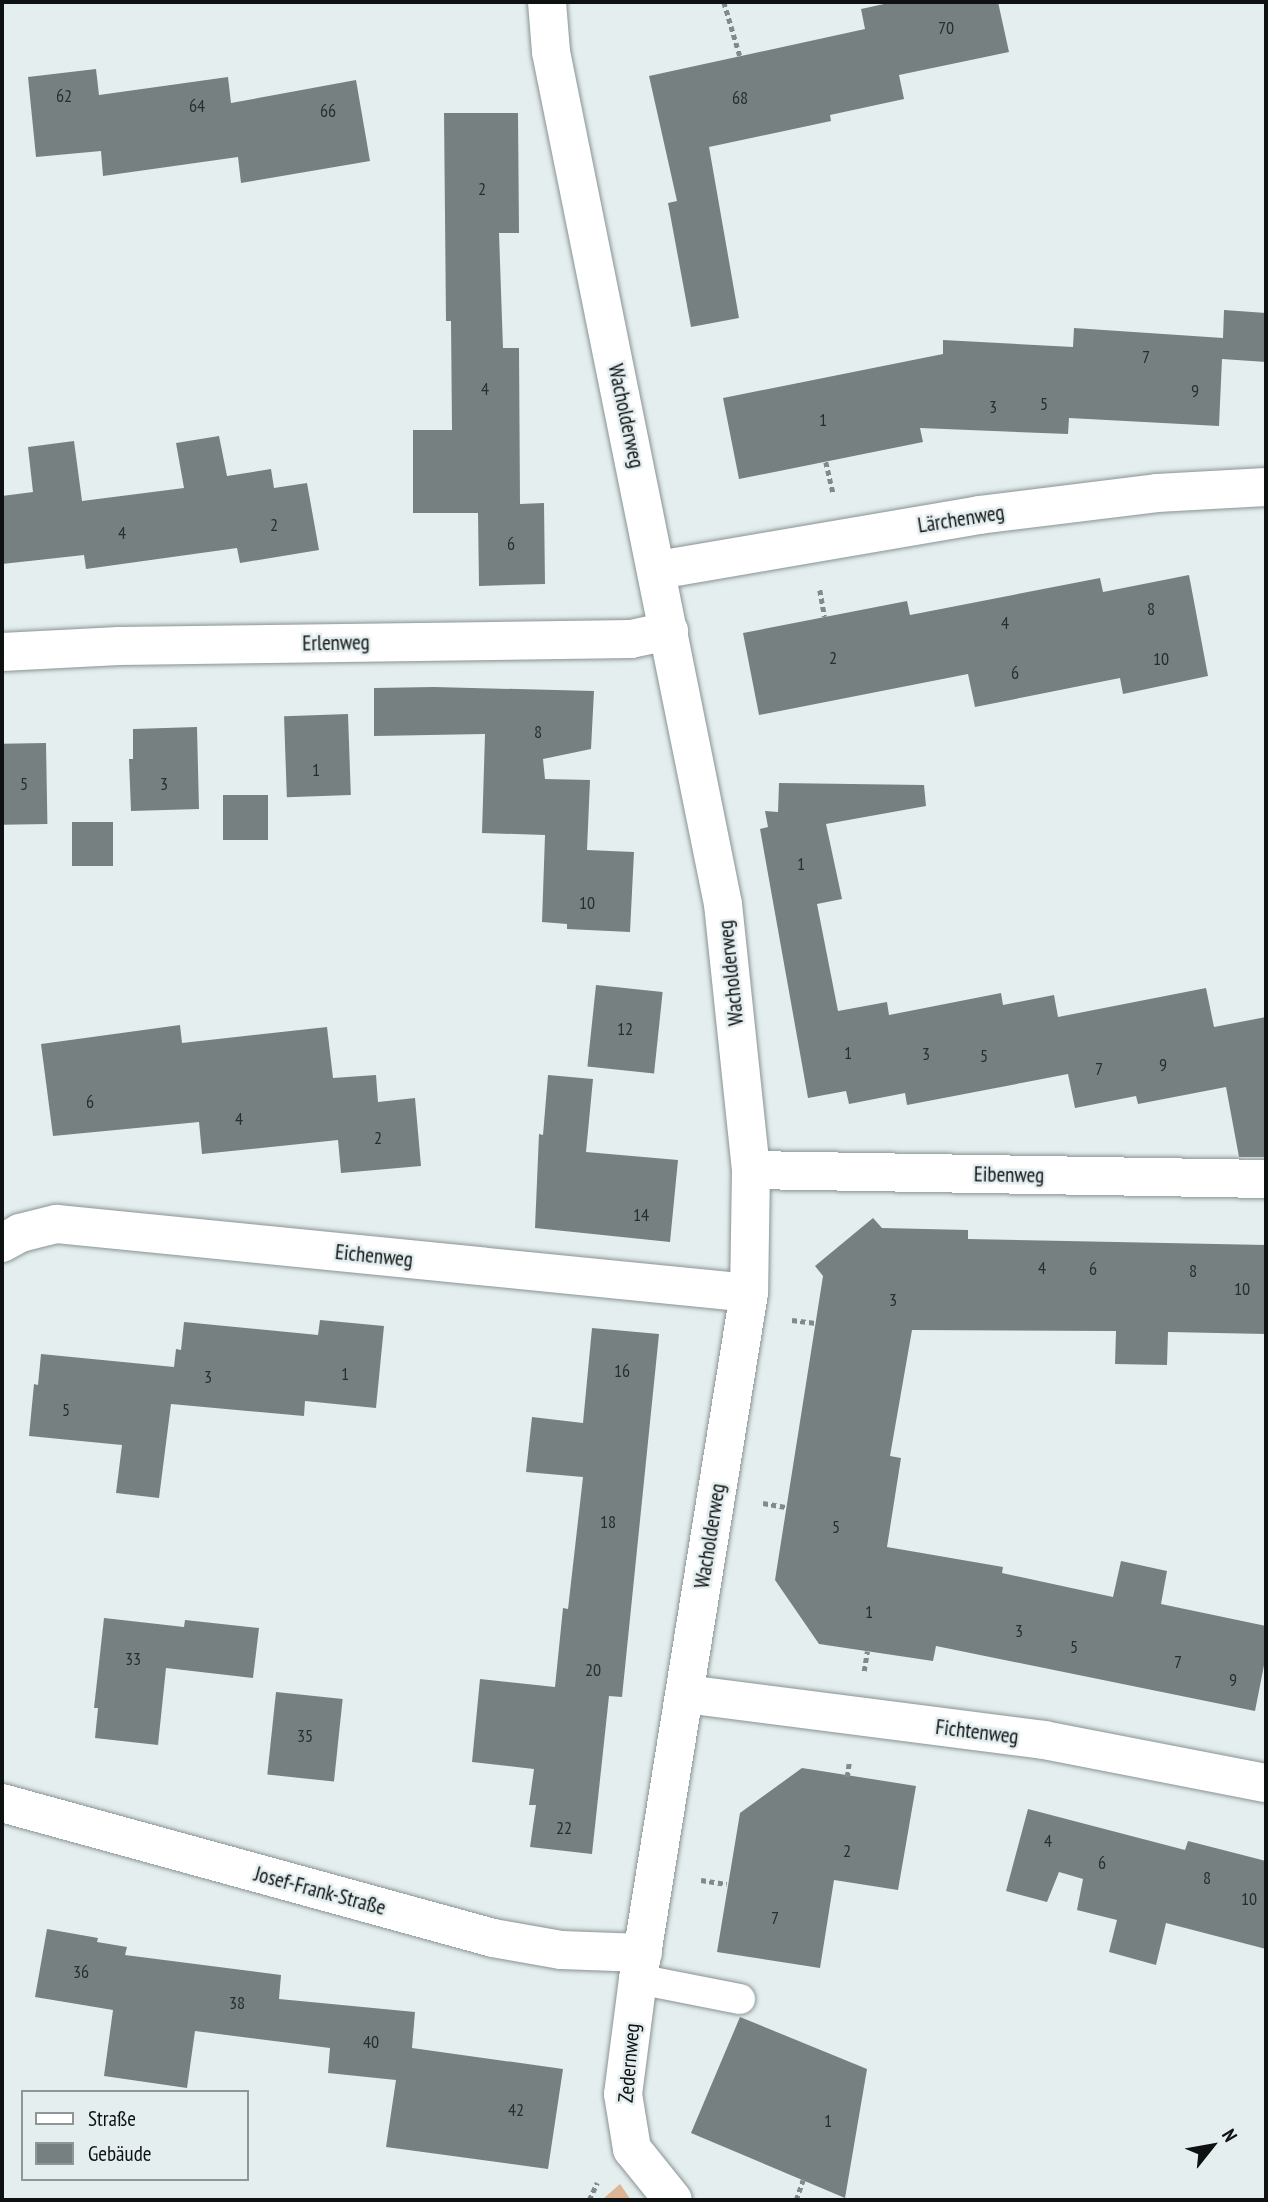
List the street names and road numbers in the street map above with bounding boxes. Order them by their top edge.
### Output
street label: Wacholderweg [603,362,649,470]
street label: Lärchenweg [916,500,1006,538]
street label: Erlenweg [302,630,370,656]
street label: Wacholderweg [713,919,749,1027]
street label: Eibenweg [974,1162,1044,1188]
street label: Eichenweg [334,1239,414,1273]
street label: Wacholderweg [689,1482,731,1590]
street label: Fichtenweg [934,1714,1020,1750]
street label: Josef-Frank-Straße [252,1861,388,1921]
street label: Zedernweg [613,2022,645,2104]

